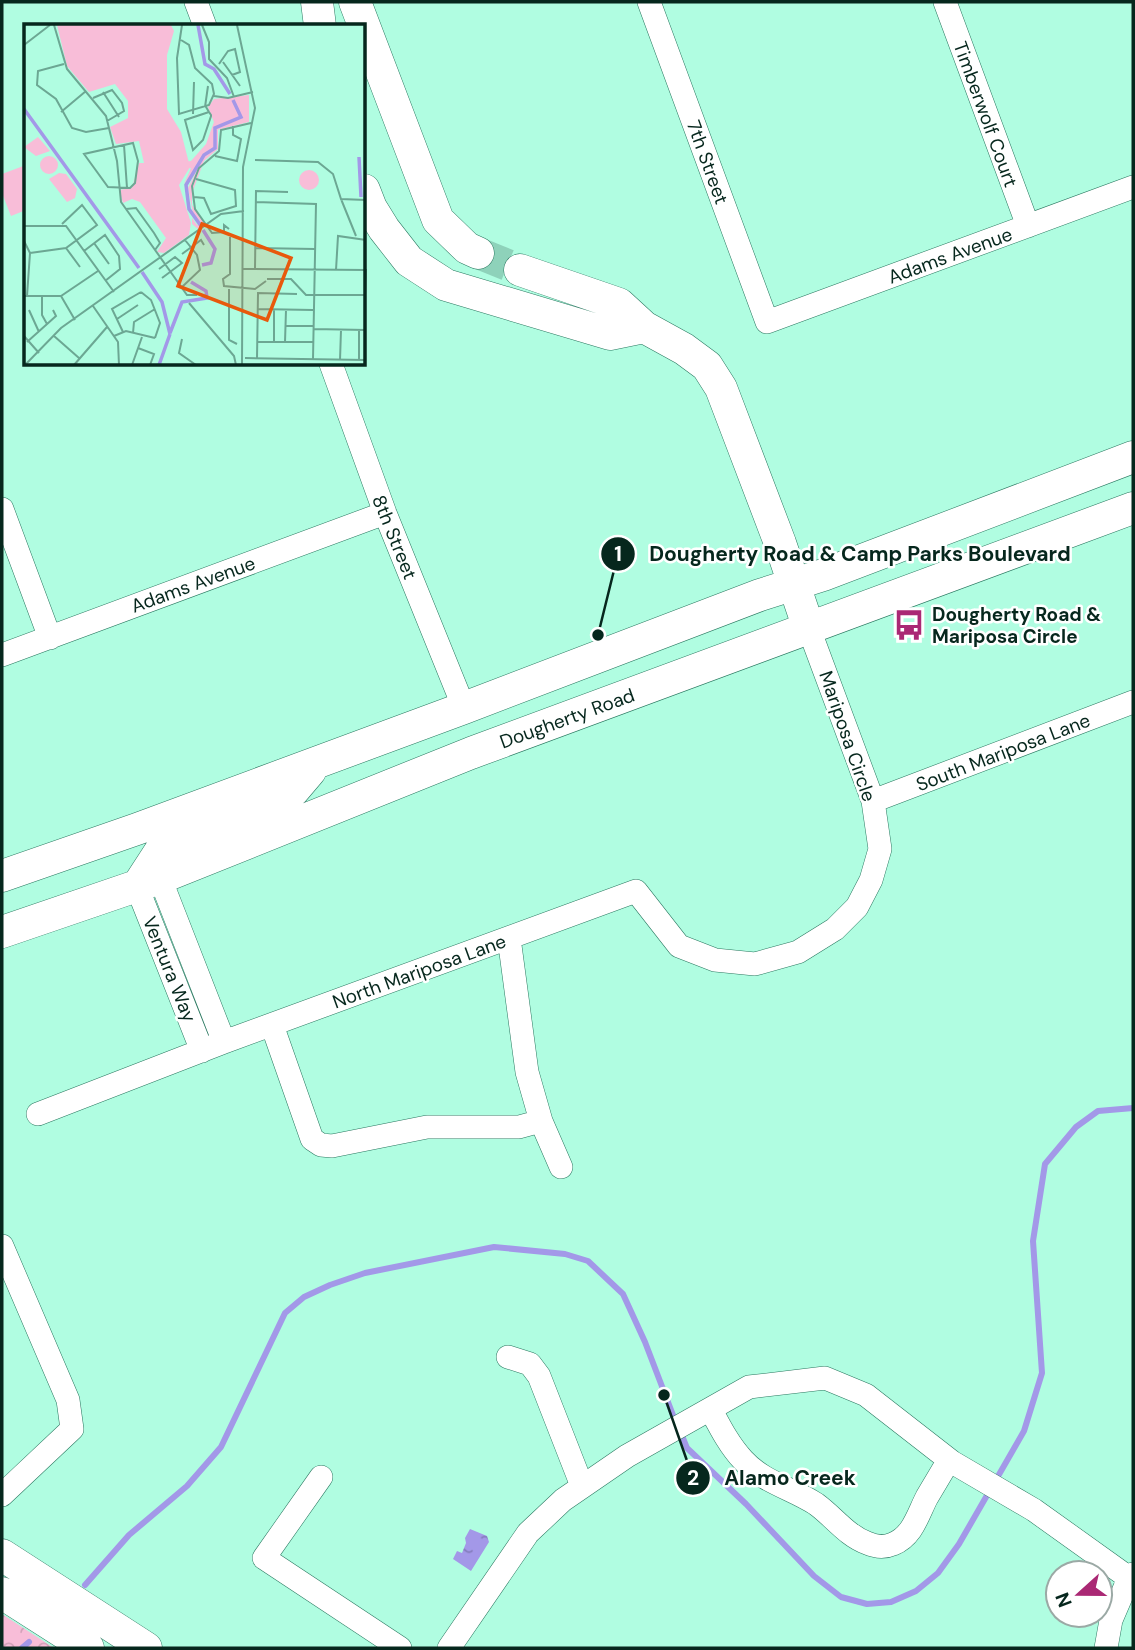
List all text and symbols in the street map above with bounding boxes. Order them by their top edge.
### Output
inset map [24,24,366,366]
street label: Timberwolf Court [948,38,1023,190]
street label: 7th Street [681,117,734,208]
street label: Adams Avenue [885,221,1016,290]
street label: 8th Street [366,491,423,583]
callout: Dougherty Road & Camp Parks Boulevard [600,533,1085,575]
text: 1 [614,540,622,568]
text: Dougherty Road & Camp Parks Boulevard [649,540,1071,568]
street label: Adams Avenue [128,550,259,619]
place label: Dougherty Road & Mariposa Circle [932,602,1101,649]
bus stop icon: Dougherty Road & Mariposa Circle [892,608,926,642]
street label: Mariposa Circle [813,667,882,805]
street label: Dougherty Road [496,682,638,754]
street label: South Mariposa Lane [913,708,1094,797]
street label: Ventura Way [137,913,202,1026]
street label: North Mariposa Lane [329,928,509,1014]
callout: Alamo Creek [675,1457,870,1499]
text: 2 [687,1464,699,1492]
text: Alamo Creek [724,1464,856,1492]
north arrow [1044,1559,1114,1629]
text: N [1049,1589,1078,1611]

